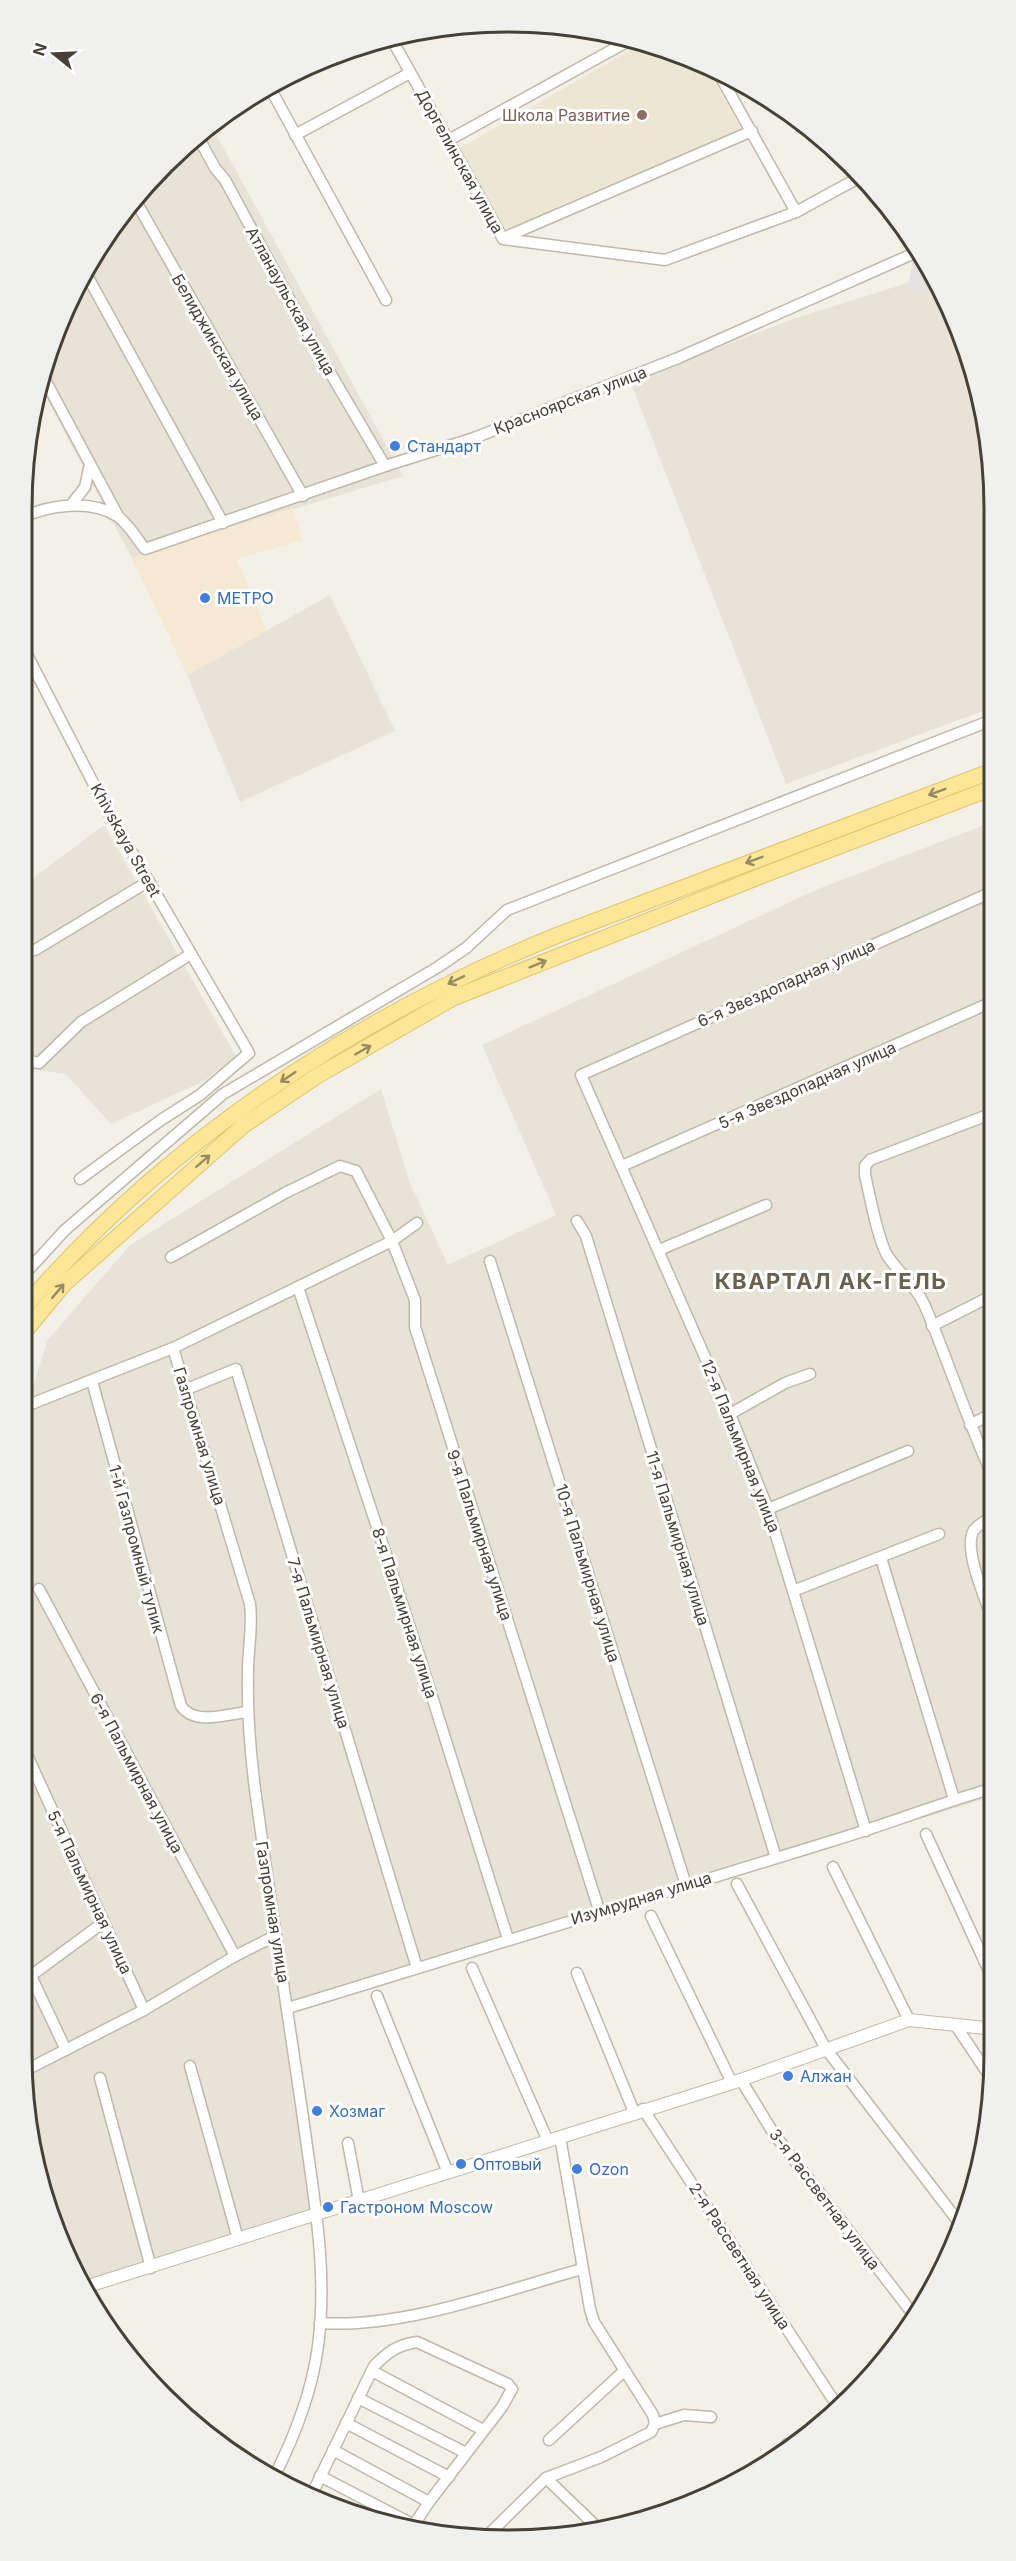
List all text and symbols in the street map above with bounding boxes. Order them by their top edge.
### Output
north arrow [24,24,84,84]
text: N [28,40,51,58]
street label: Доргелинская улица [412,85,508,237]
place label: Школа Развитие [502,105,630,125]
marker: Школа Развитие [635,108,649,122]
street label: Атланаульская улица [242,223,340,379]
street label: Белиджинская улица [168,270,268,424]
street label: Красноярская улица [491,362,649,438]
place label: Стандарт [407,436,481,456]
marker: Стандарт [388,439,402,453]
place label: МЕТРО [217,588,274,608]
marker: МЕТРО [198,591,212,605]
street label: Khivskaya Street [87,780,165,900]
one-way arrow [928,788,947,799]
one-way arrow [745,855,764,866]
street label: 6-я Звездопадная улица [694,935,878,1031]
one-way arrow [528,958,546,969]
one-way arrow [448,974,466,986]
street label: 5-я Звездопадная улица [715,1037,899,1133]
one-way arrow [354,1043,371,1055]
one-way arrow [280,1071,297,1083]
one-way arrow [196,1154,211,1168]
district label: КВАРТАЛ АК-ГЕЛЬ [715,1268,947,1294]
one-way arrow [51,1284,65,1299]
street label: 12-я Пальмирная улица [697,1357,785,1535]
street label: Газпромная улица [169,1365,231,1507]
street label: 9-я Пальмирная улица [443,1447,517,1623]
street label: 11-я Пальмирная улица [642,1448,714,1628]
street label: 1-й Газпромный тупик [105,1463,169,1636]
street label: 10-я Пальмирная улица [551,1482,625,1664]
street label: 8-я Пальмирная улица [368,1525,442,1701]
street label: 7-я Пальмирная улица [283,1555,355,1731]
street label: 6-я Пальмирная улица [86,1689,188,1857]
street label: 5-я Пальмирная улица [43,1807,137,1977]
street label: Газпромная улица [252,1840,294,1984]
street label: Изумрудная улица [568,1867,714,1929]
place label: Алжан [800,2066,852,2086]
marker: Алжан [781,2069,795,2083]
place label: Хозмаг [329,2101,385,2121]
marker: Хозмаг [310,2104,324,2118]
street label: 3-я Рассветная улица [765,2125,885,2273]
place label: Оптовый [473,2154,542,2174]
marker: Оптовый [454,2157,468,2171]
place label: Ozon [589,2159,629,2179]
marker: Ozon [570,2162,584,2176]
street label: 2-я Рассветная улица [685,2179,795,2333]
place label: Гастроном Moscow [340,2197,493,2217]
marker: Гастроном Moscow [321,2200,335,2214]

